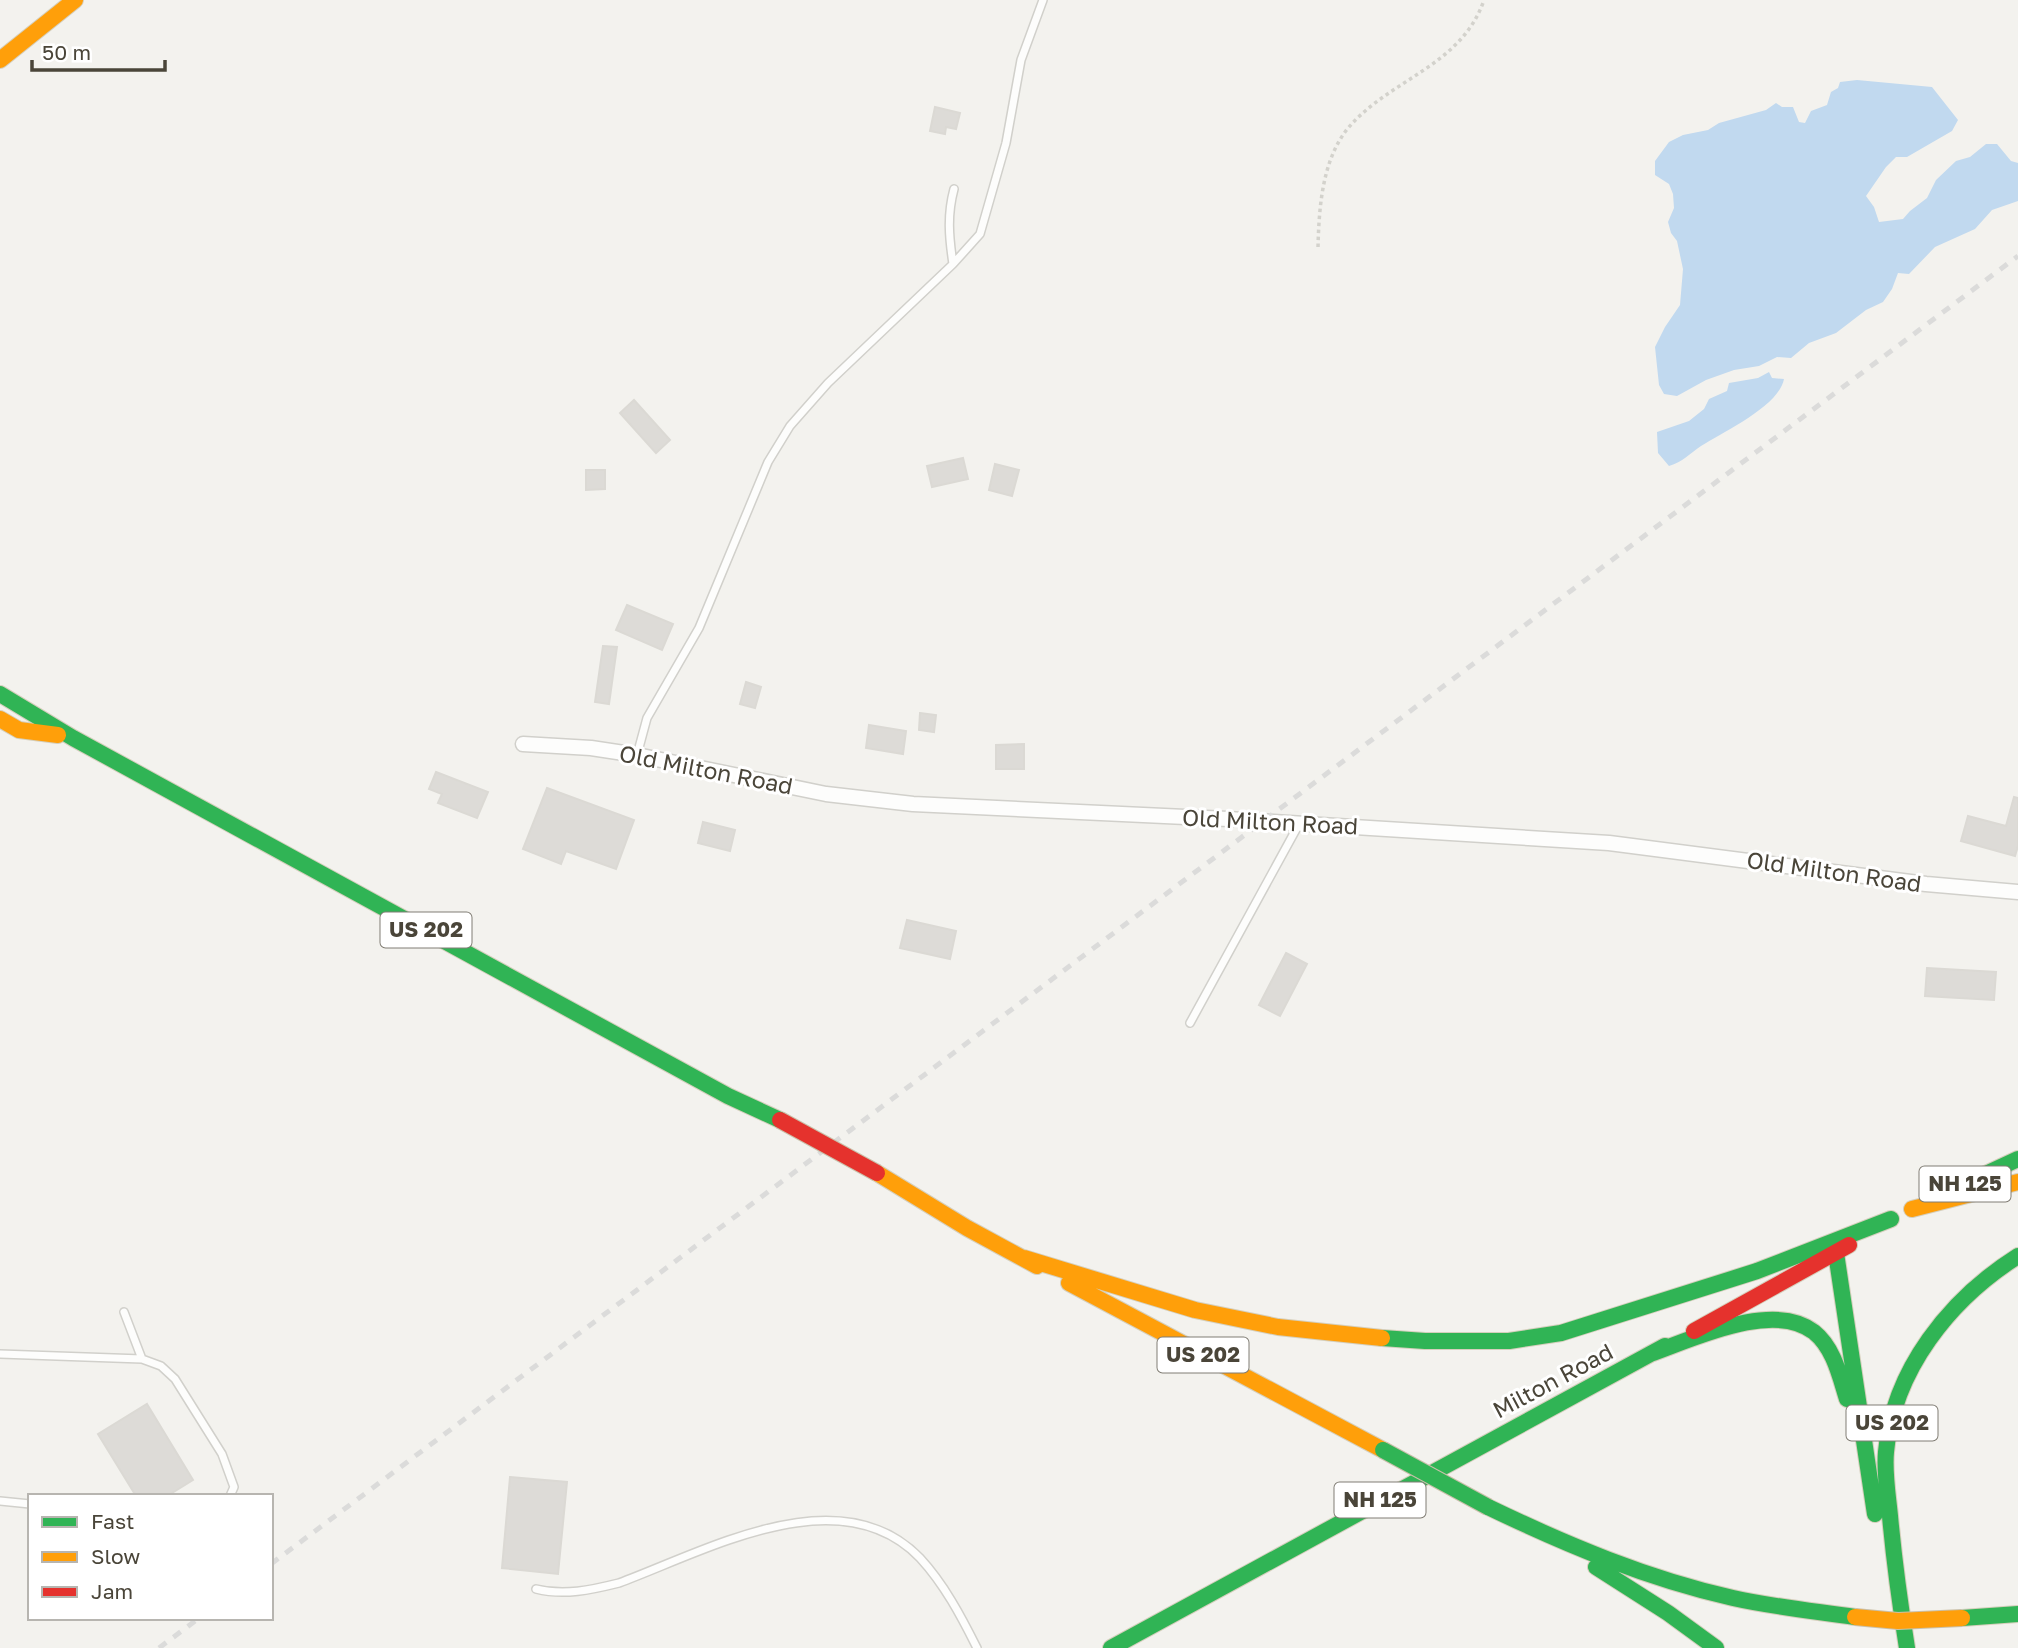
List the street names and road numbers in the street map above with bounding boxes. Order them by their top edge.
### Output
street label: Old Milton Road [617,738,795,800]
street label: Old Milton Road [1181,802,1359,840]
street label: Old Milton Road [1745,845,1923,897]
road number: US 202 [380,912,472,948]
road number: NH 125 [1920,1166,2010,1202]
street label: Milton Road [1488,1337,1617,1423]
road number: US 202 [1158,1338,1248,1372]
road number: US 202 [1846,1406,1938,1440]
road number: NH 125 [1334,1482,1426,1518]

